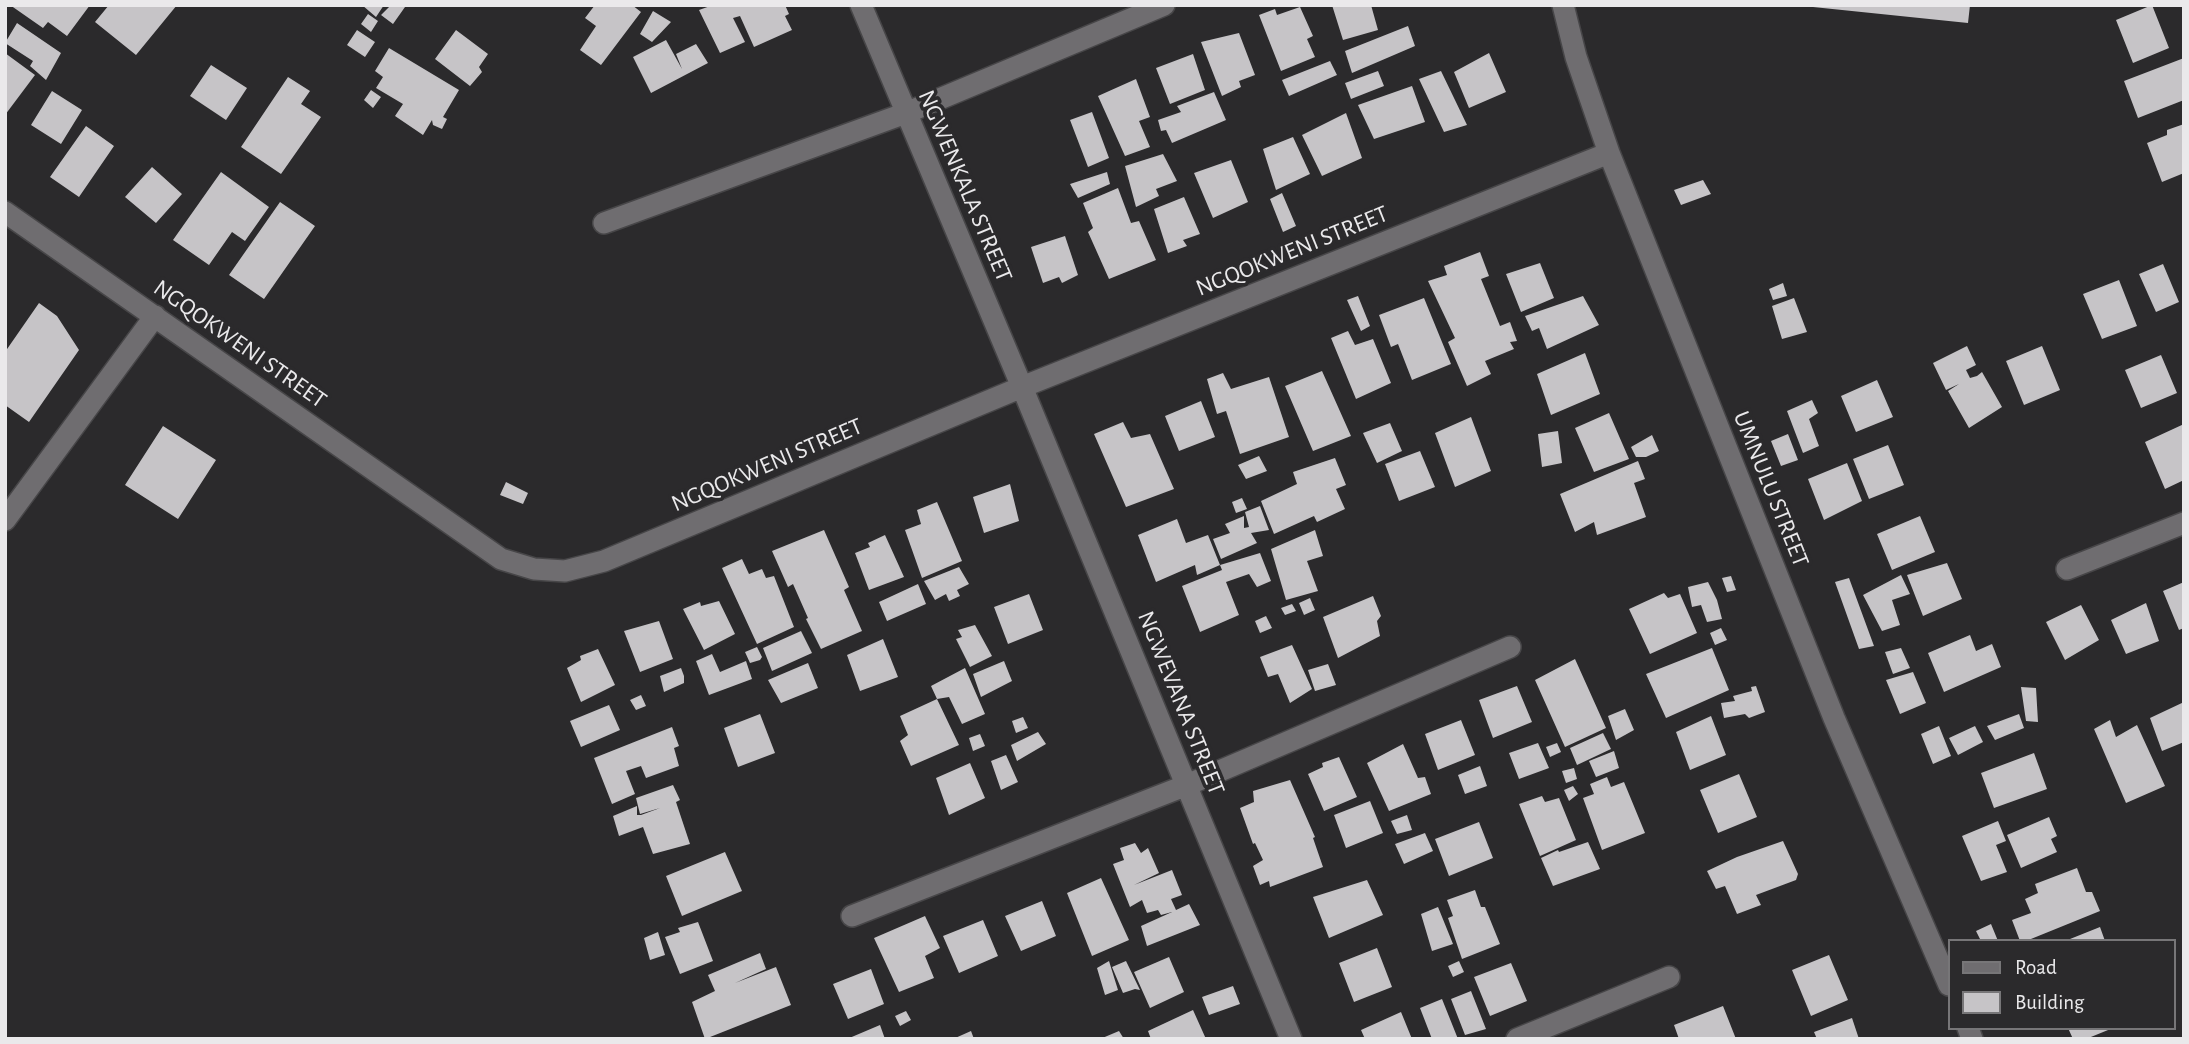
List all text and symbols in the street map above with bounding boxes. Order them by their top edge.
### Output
street label: NGWENKALA STREET [912,86,1018,286]
street label: NGQOKWENI STREET [1192,199,1392,303]
street label: NGQOKWENI STREET [148,273,332,415]
street label: UMNULU STREET [1727,407,1815,571]
street label: NGQOKWENI STREET [667,412,867,518]
street label: NGWEVANA STREET [1131,607,1231,799]
legend [1948,939,2175,1030]
text: Road [2015,957,2057,978]
text: Building [2015,992,2084,1013]

